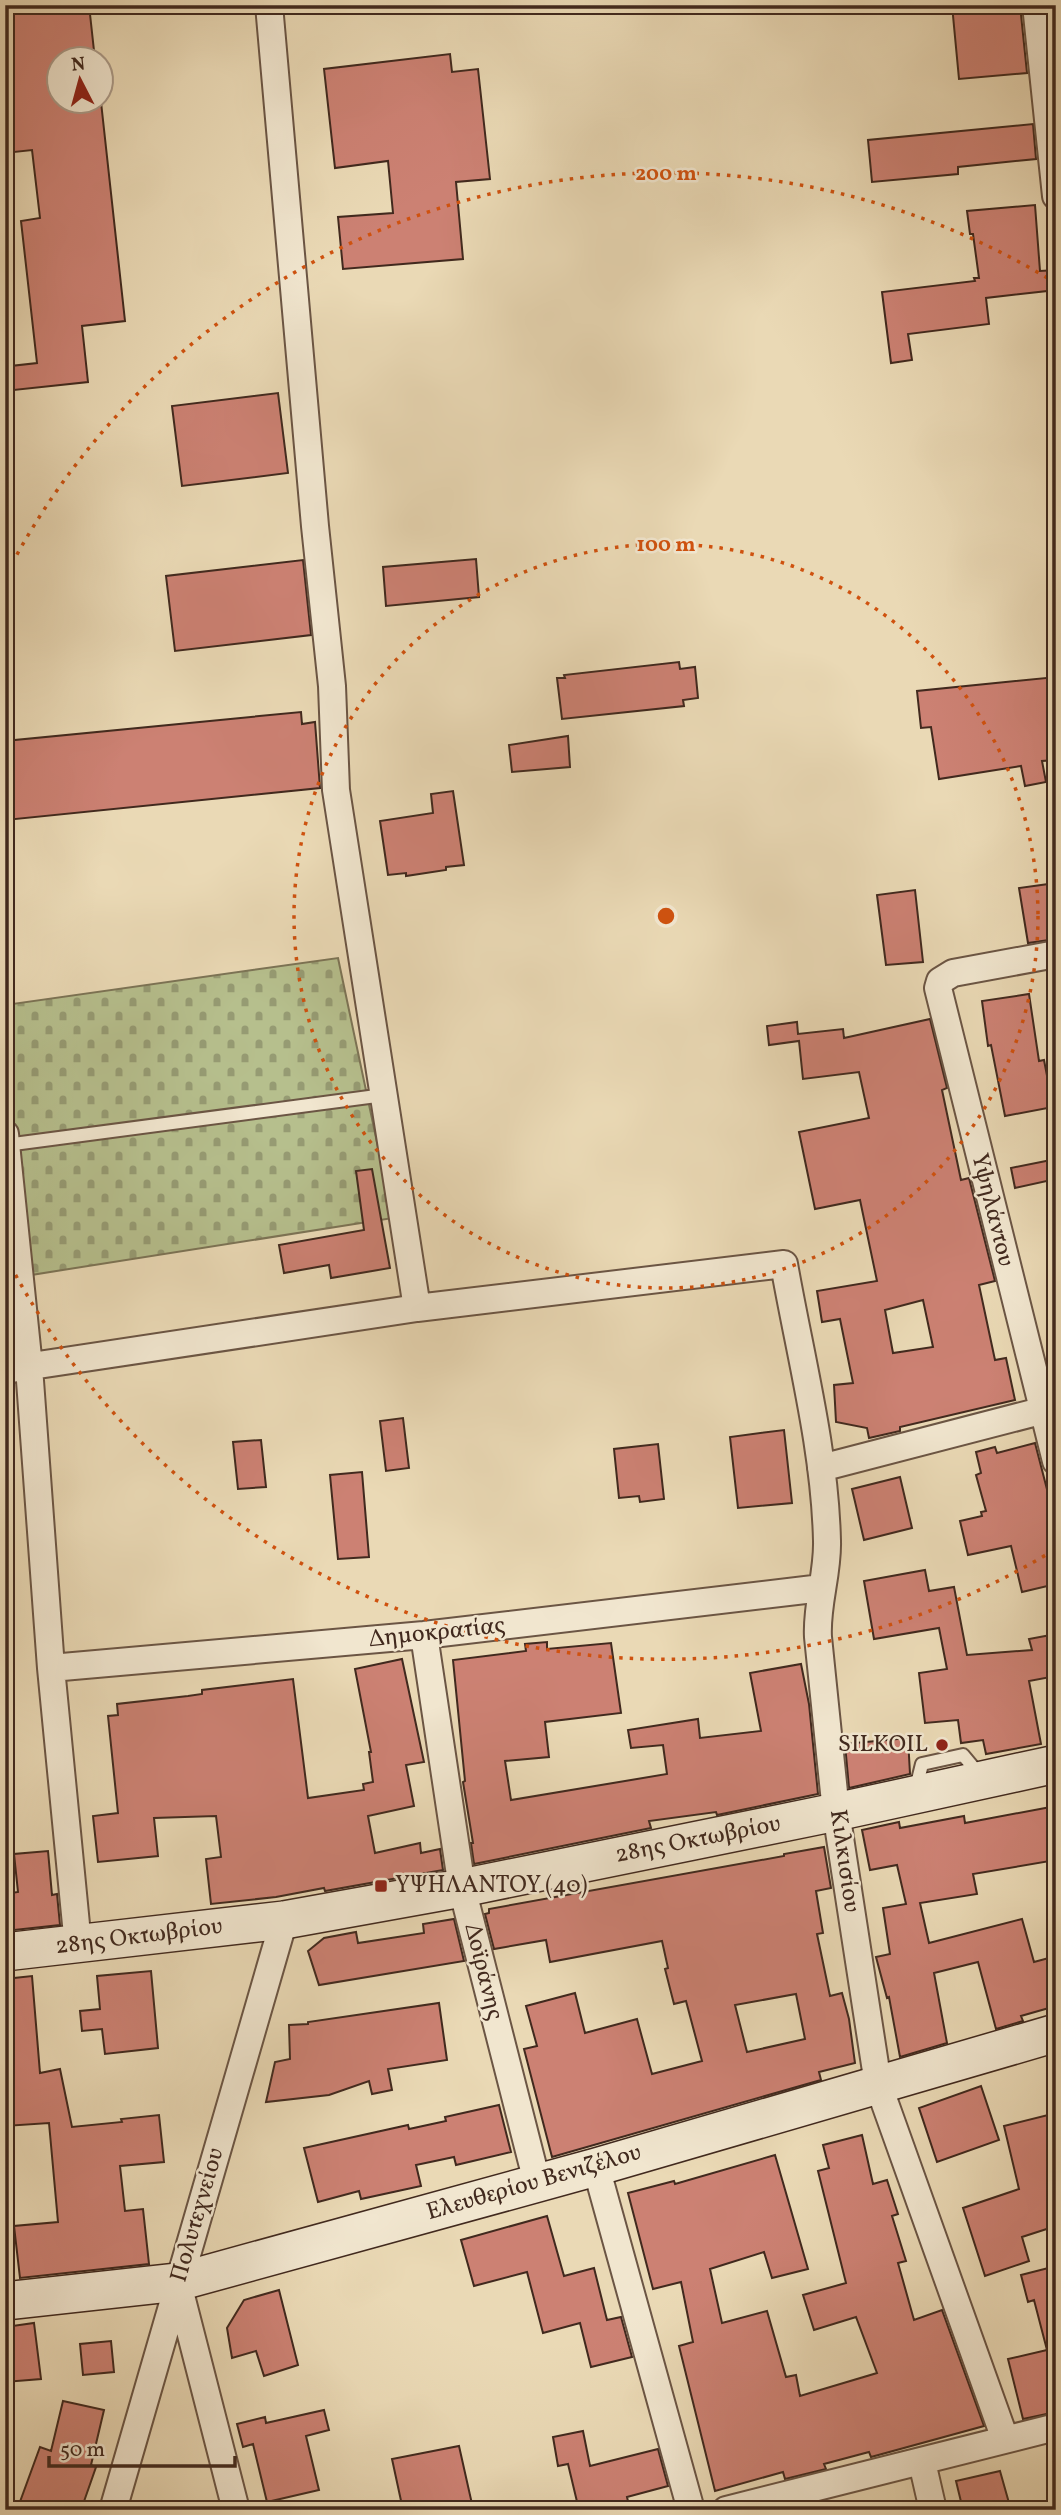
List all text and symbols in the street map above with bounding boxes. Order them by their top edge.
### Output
north arrow [46,46,116,116]
text: N [70,51,87,79]
text: 200 m [635,160,697,189]
text: 100 m [636,531,696,560]
centre of rings [654,904,678,928]
street label: Υψηλάντου [962,1150,1022,1270]
street label: Δημοκρατίας [367,1609,507,1657]
place label: SILKOIL [838,1728,928,1762]
marker: SILKOIL [934,1737,950,1753]
street label: 28ης Οκτωβρίου [612,1807,784,1873]
street label: Κιλκισίου [820,1807,868,1915]
place label: ΥΨΗΛΑΝΤΟΥ (40) [395,1869,588,1903]
marker: ΥΨΗΛΑΝΤΟΥ (40) [373,1878,389,1894]
street label: 28ης Οκτωβρίου [54,1910,224,1964]
street label: Δοϊράνης [455,1920,511,2024]
street label: Ελευθερίου Βενιζέλου [423,2136,645,2230]
street label: Πολυτεχνείου [163,2144,233,2286]
scale bar [49,2424,234,2468]
text: 50 m [60,2436,105,2465]

